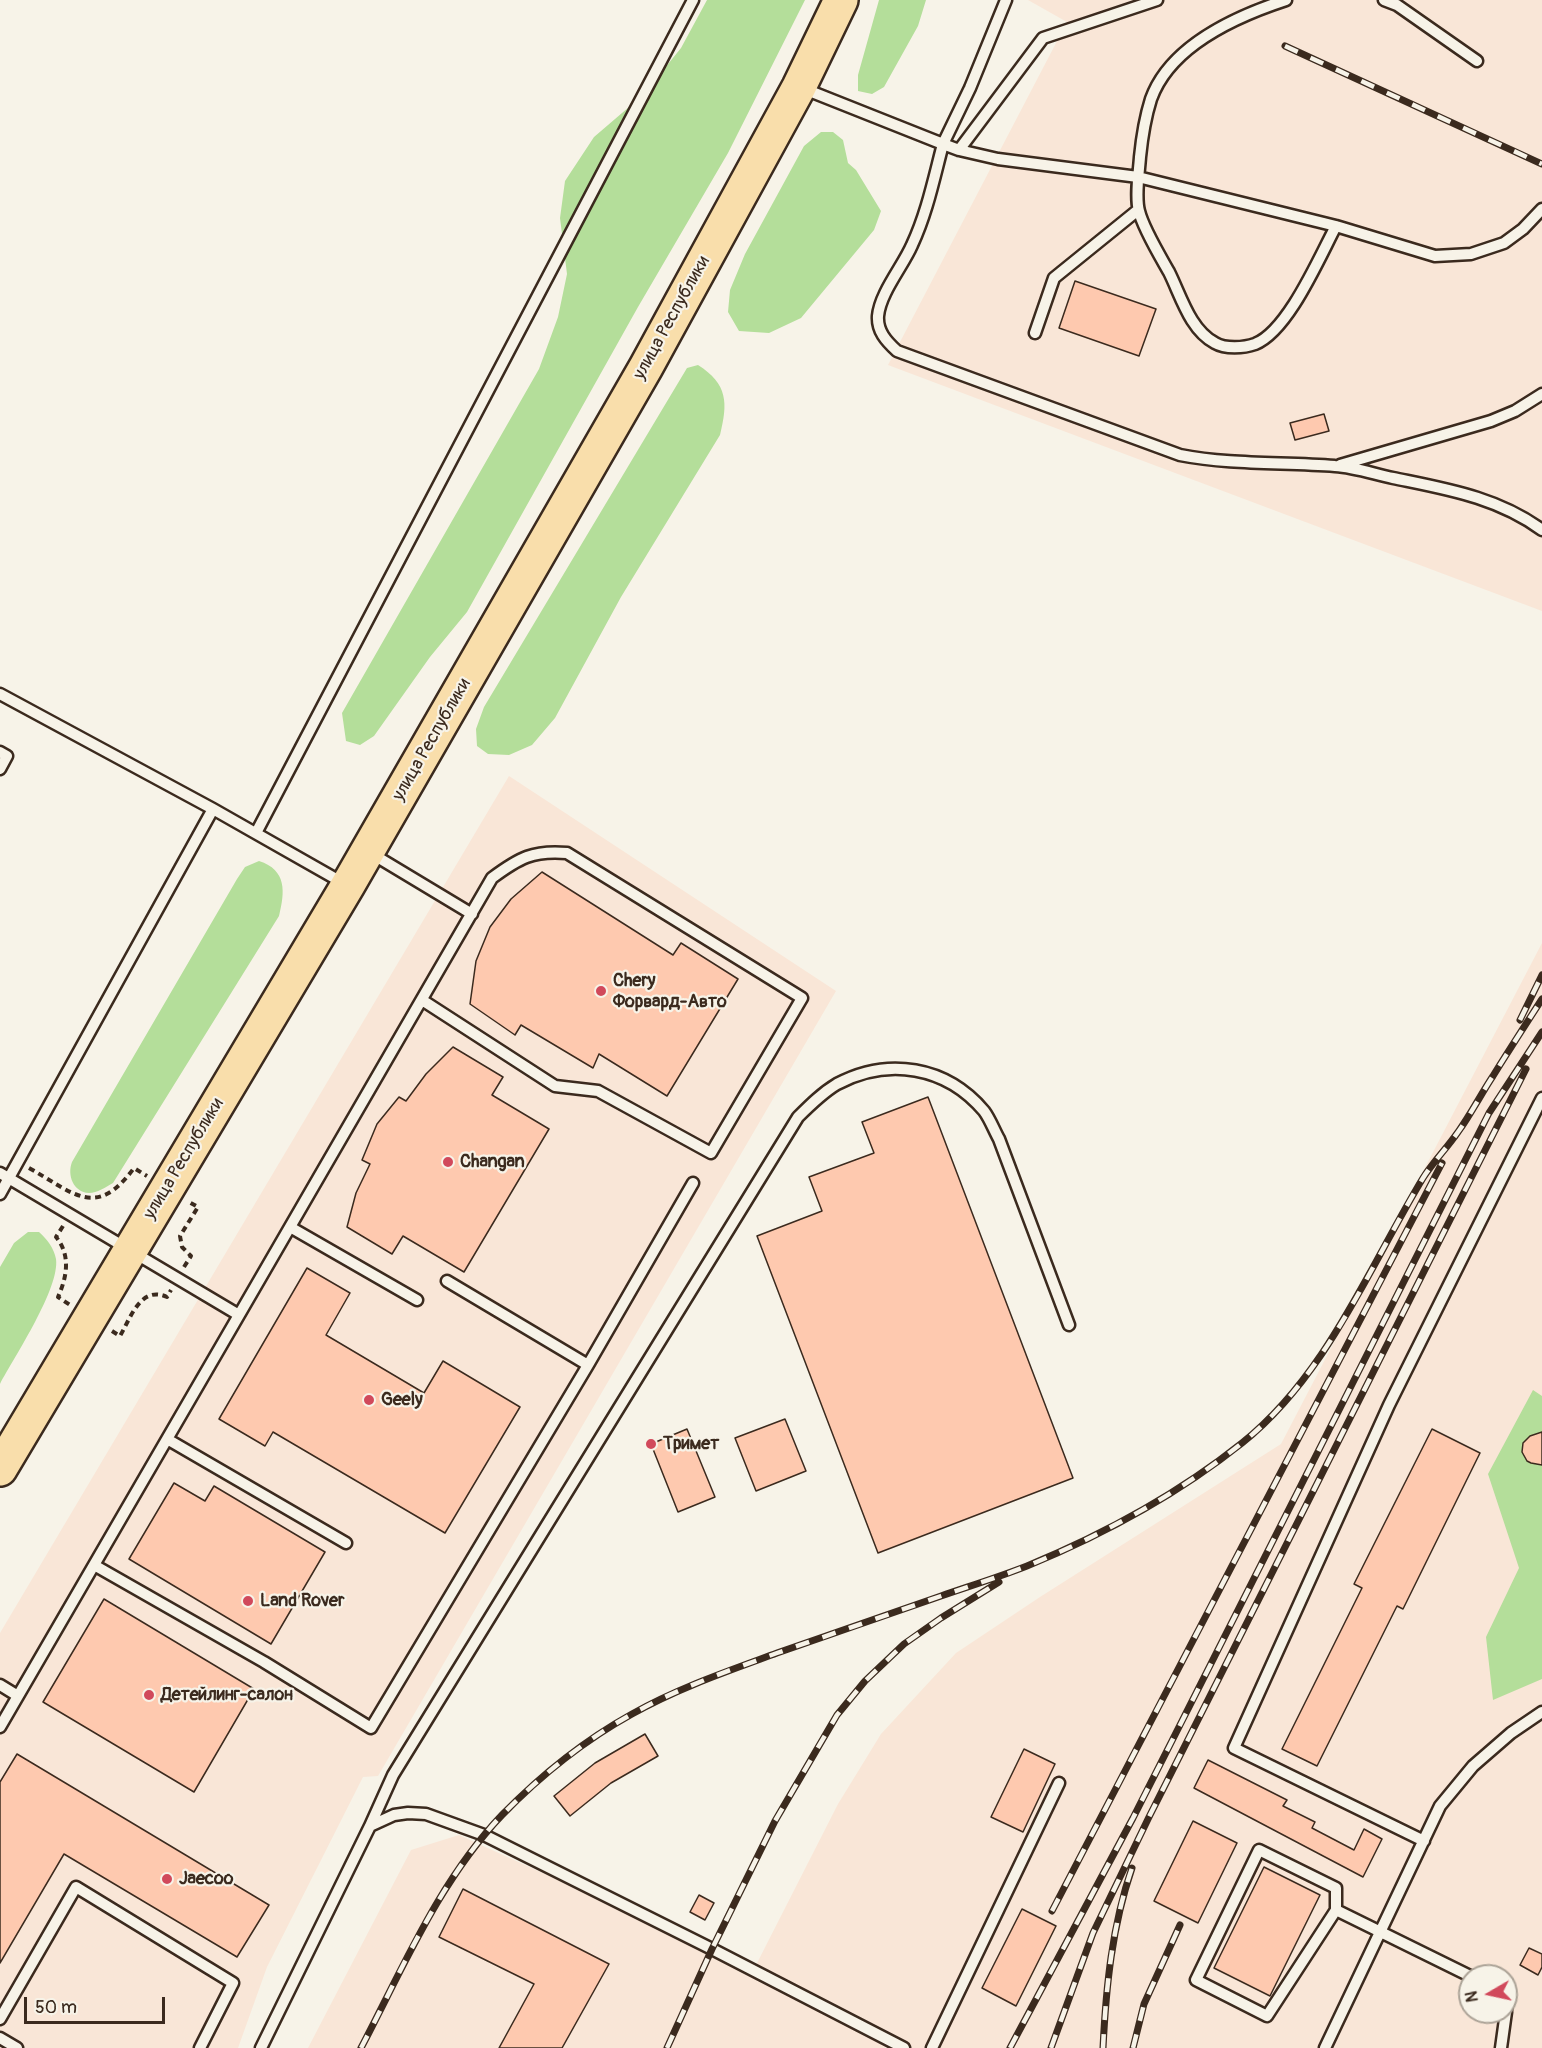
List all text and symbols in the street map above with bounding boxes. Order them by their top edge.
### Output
street label: улица Республики [629,253,715,383]
street label: улица Республики [388,675,476,805]
place label: Chery Форвард-Авто [613,970,727,1012]
marker: Chery Форвард-Авто [594,984,608,998]
street label: улица Республики [139,1094,229,1224]
place label: Changan [460,1151,525,1173]
marker: Changan [441,1155,455,1169]
place label: Geely [381,1389,423,1411]
marker: Geely [362,1393,376,1407]
place label: Тримет [663,1433,719,1455]
marker: Тримет [644,1437,658,1451]
place label: Land Rover [260,1590,344,1612]
marker: Land Rover [241,1594,255,1608]
place label: Детейлинг-салон [161,1684,293,1706]
marker: Детейлинг-салон [142,1688,156,1702]
place label: Jaecoo [179,1868,233,1890]
marker: Jaecoo [160,1872,174,1886]
north arrow [1458,1964,1518,2024]
scale bar [27,1985,168,2023]
text: N [1461,1990,1483,2003]
text: 50 m [35,1996,77,2019]

